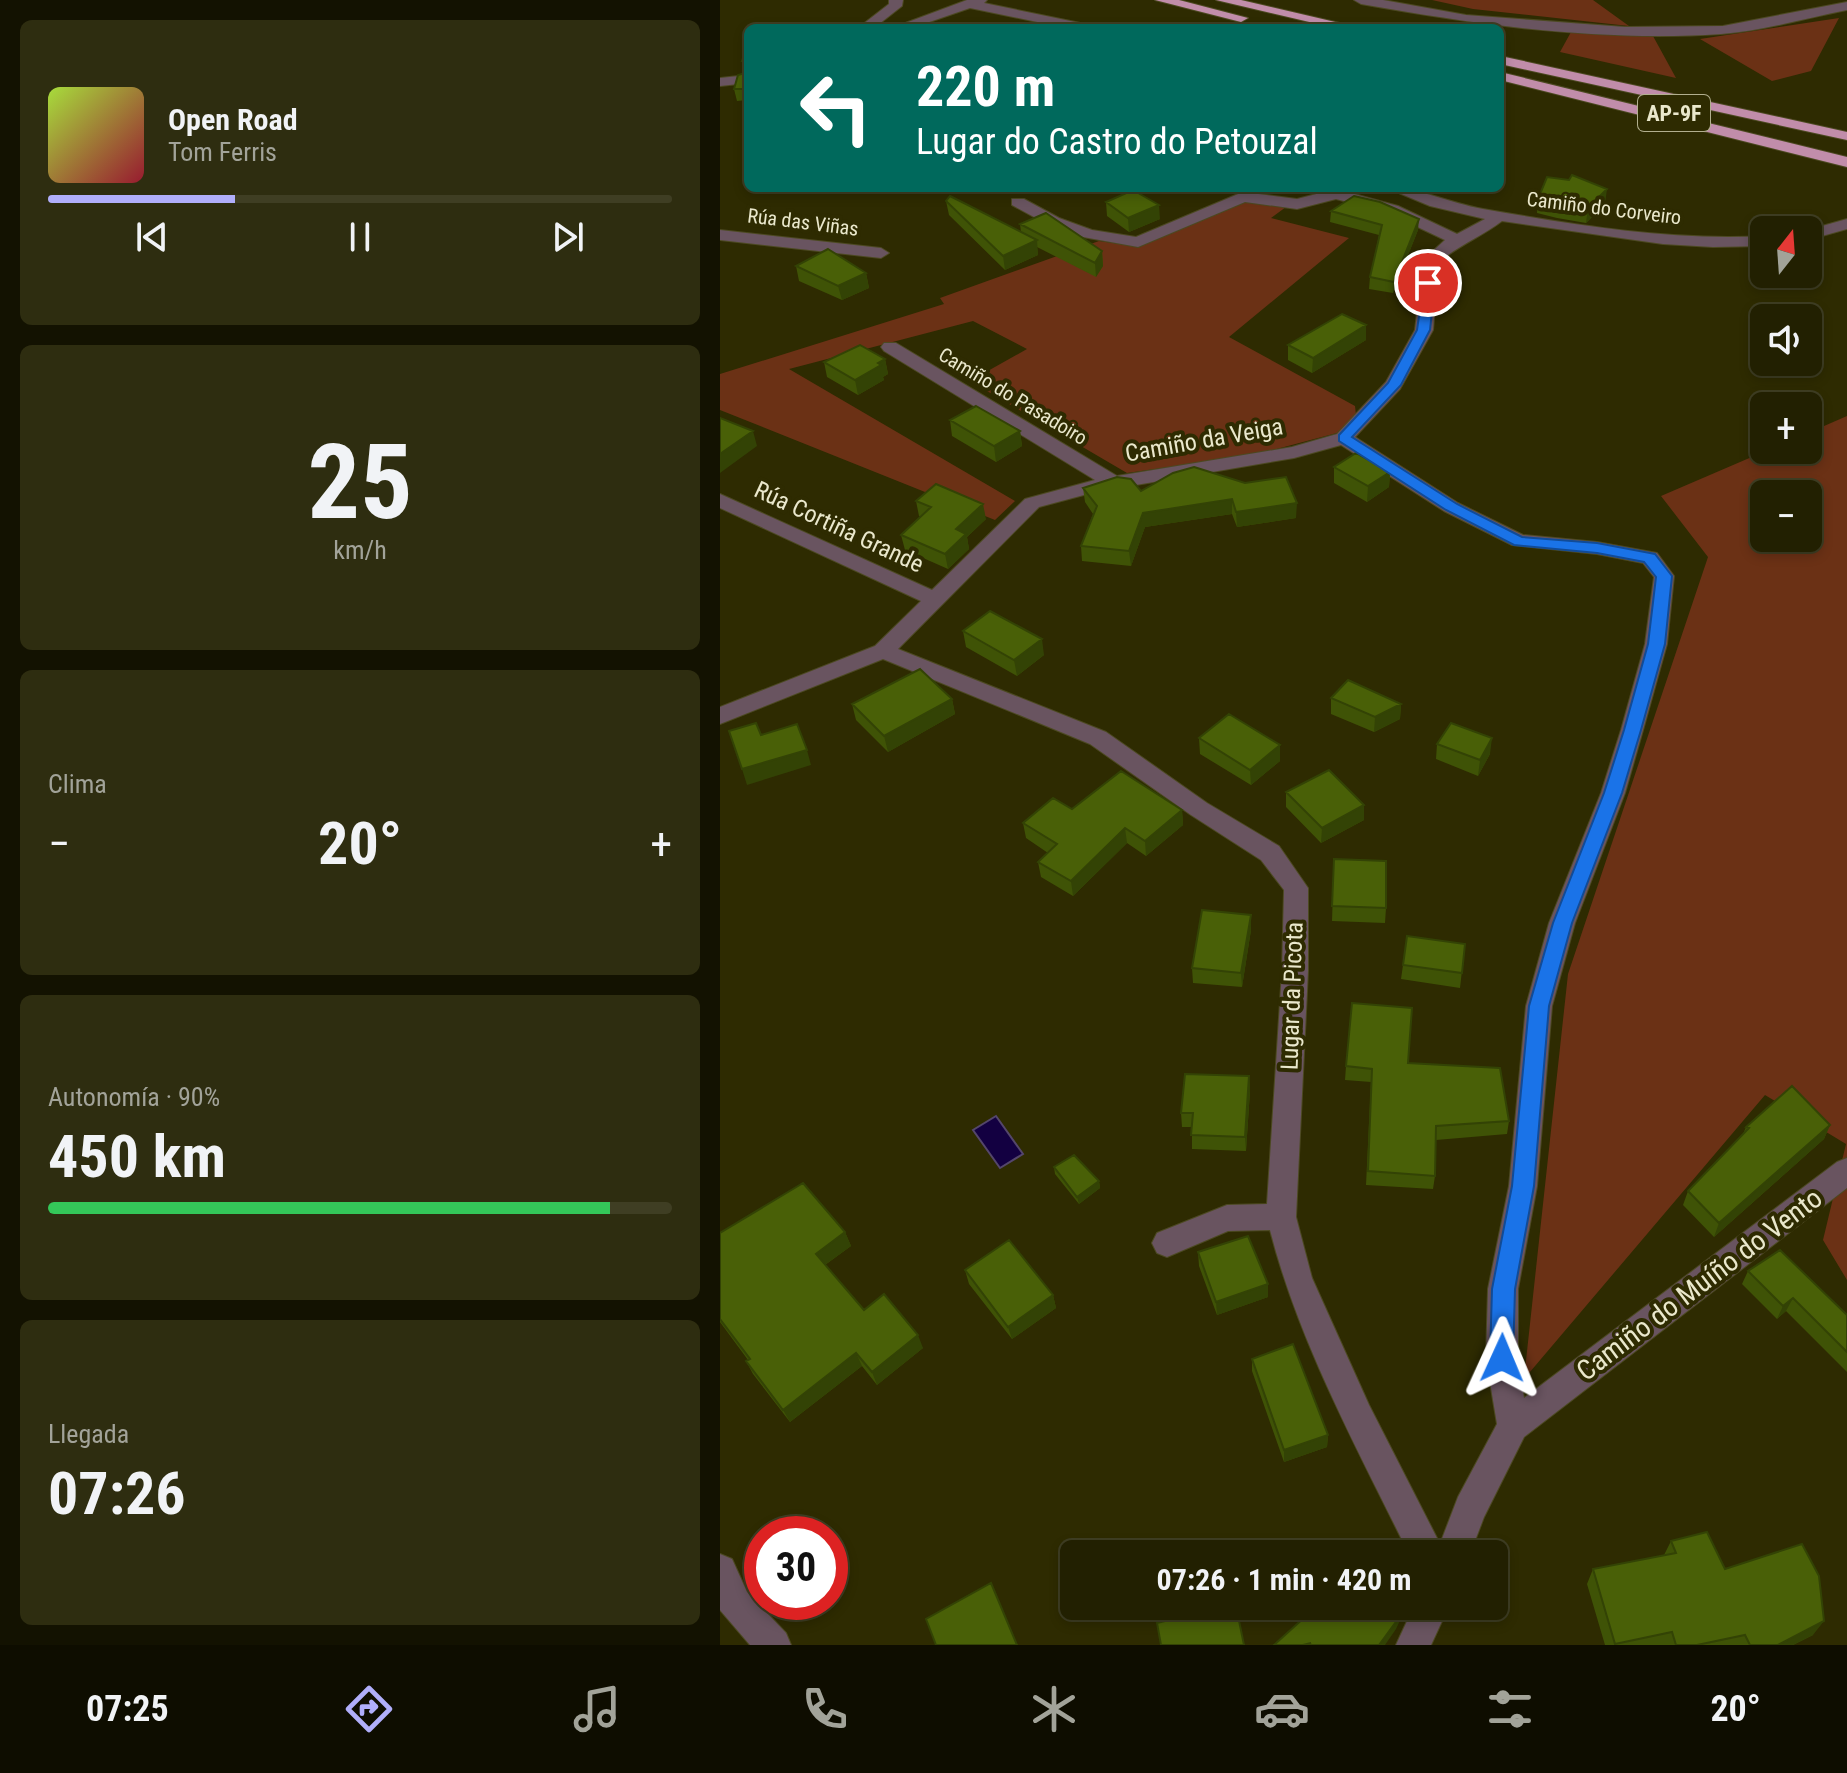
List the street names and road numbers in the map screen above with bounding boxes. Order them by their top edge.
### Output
road number: AP-9F [1638,95,1710,131]
street label: Camiño do Corveiro [1525,187,1683,229]
street label: Rúa das Viñas [746,203,860,241]
street label: Camiño do Pasadoiro [934,342,1092,450]
street label: Camiño da Veiga [1123,412,1285,468]
street label: Rúa Cortiña Grande [750,476,928,578]
street label: Lugar da Picota [1275,922,1309,1070]
street label: Camiño do Muíño do Vento [1570,1181,1829,1387]

